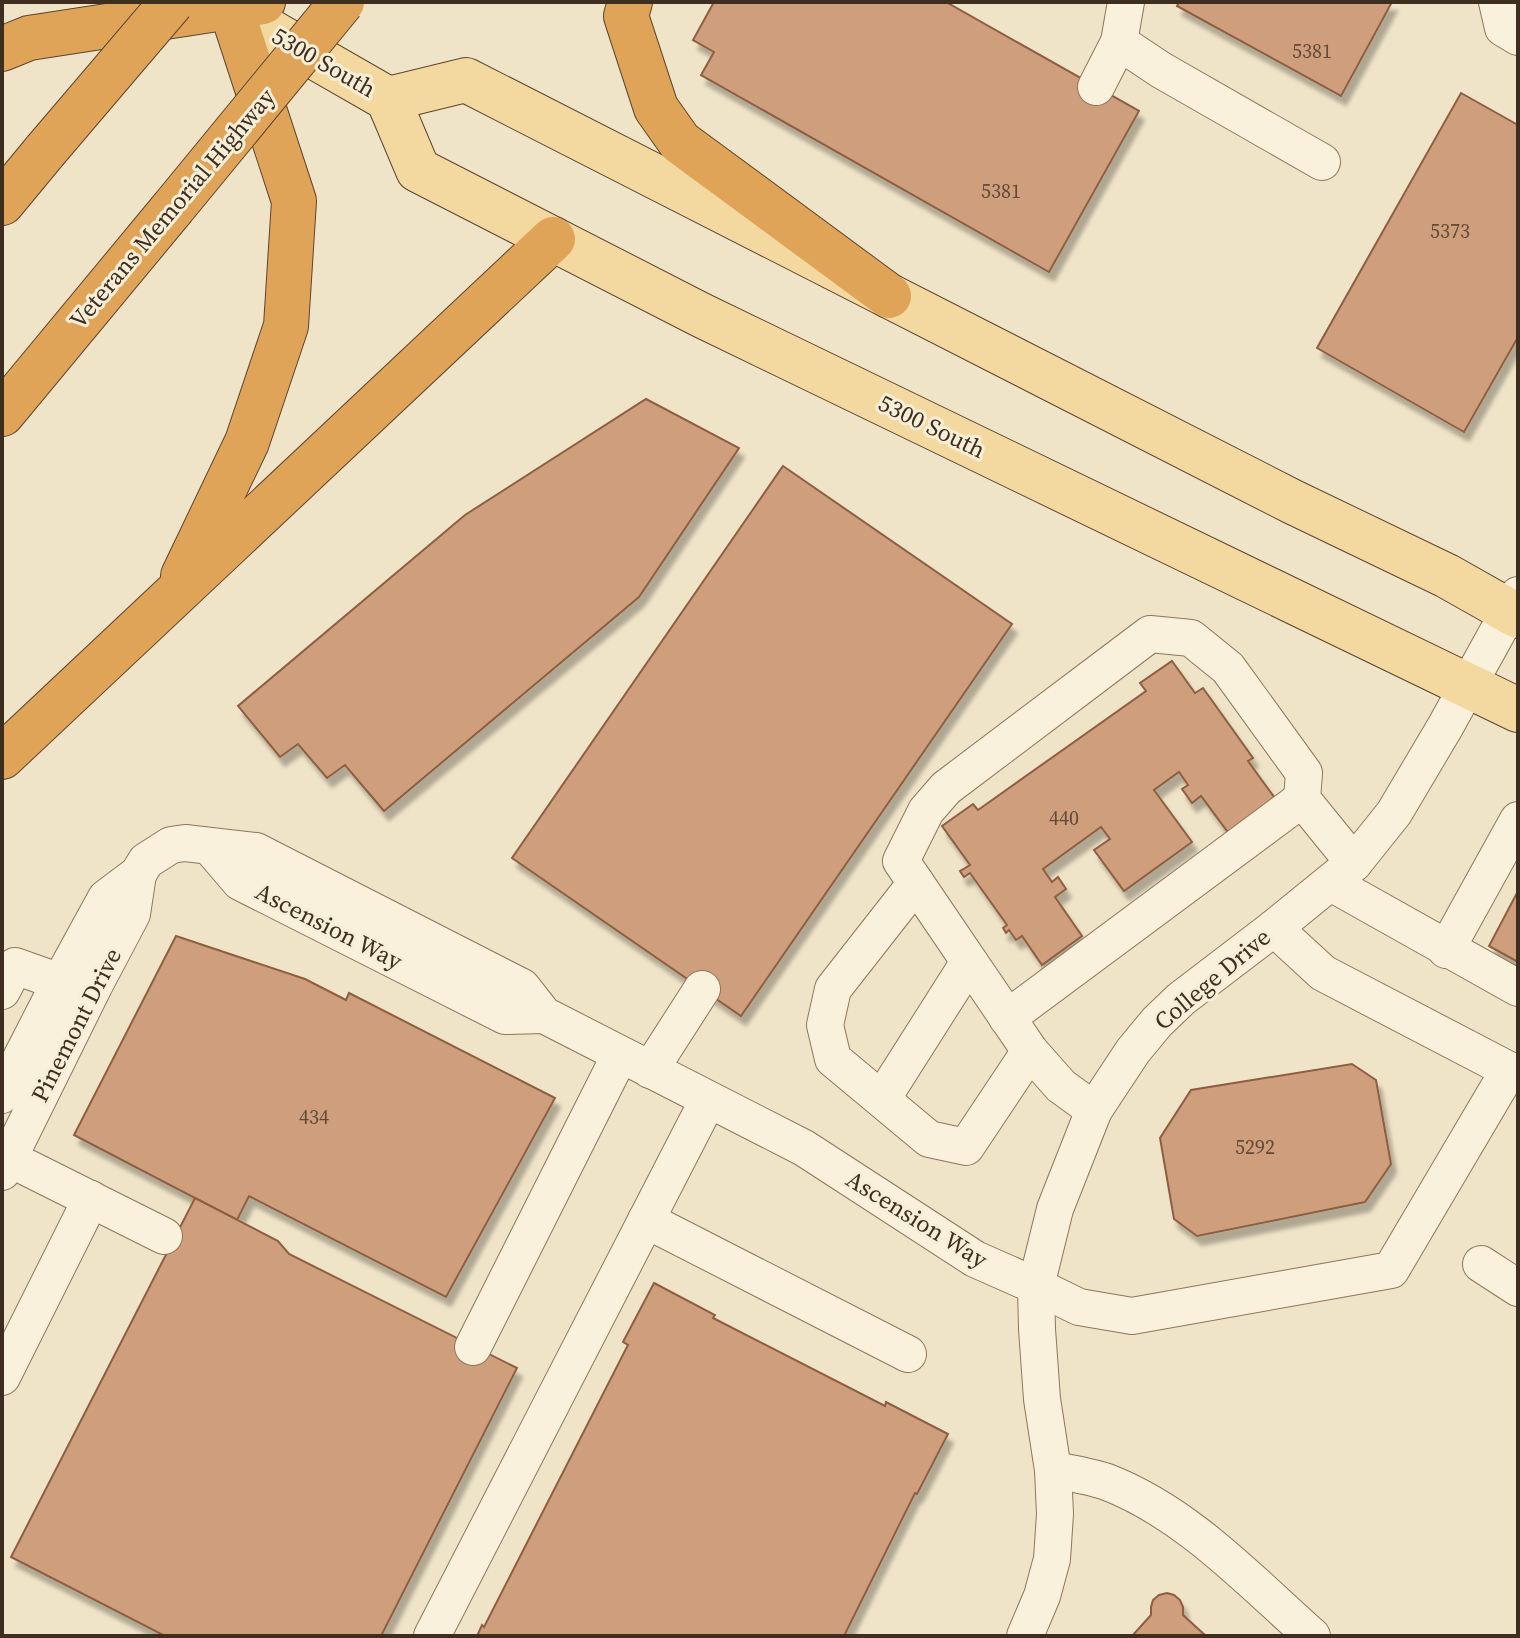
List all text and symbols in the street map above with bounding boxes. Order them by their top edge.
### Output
street label: 5300 South [266,19,382,105]
house number: 5381 [1292,37,1332,65]
street label: Veterans Memorial Highway [62,80,283,335]
house number: 5381 [981,177,1021,205]
house number: 5373 [1430,217,1470,245]
street label: 5300 South [873,386,991,466]
house number: 440 [1049,804,1079,832]
street label: Ascension Way [250,875,409,977]
street label: College Drive [1147,921,1277,1037]
street label: Pinemont Drive [23,942,129,1108]
house number: 434 [299,1103,329,1131]
house number: 5292 [1235,1133,1275,1161]
street label: Ascension Way [840,1162,994,1276]

